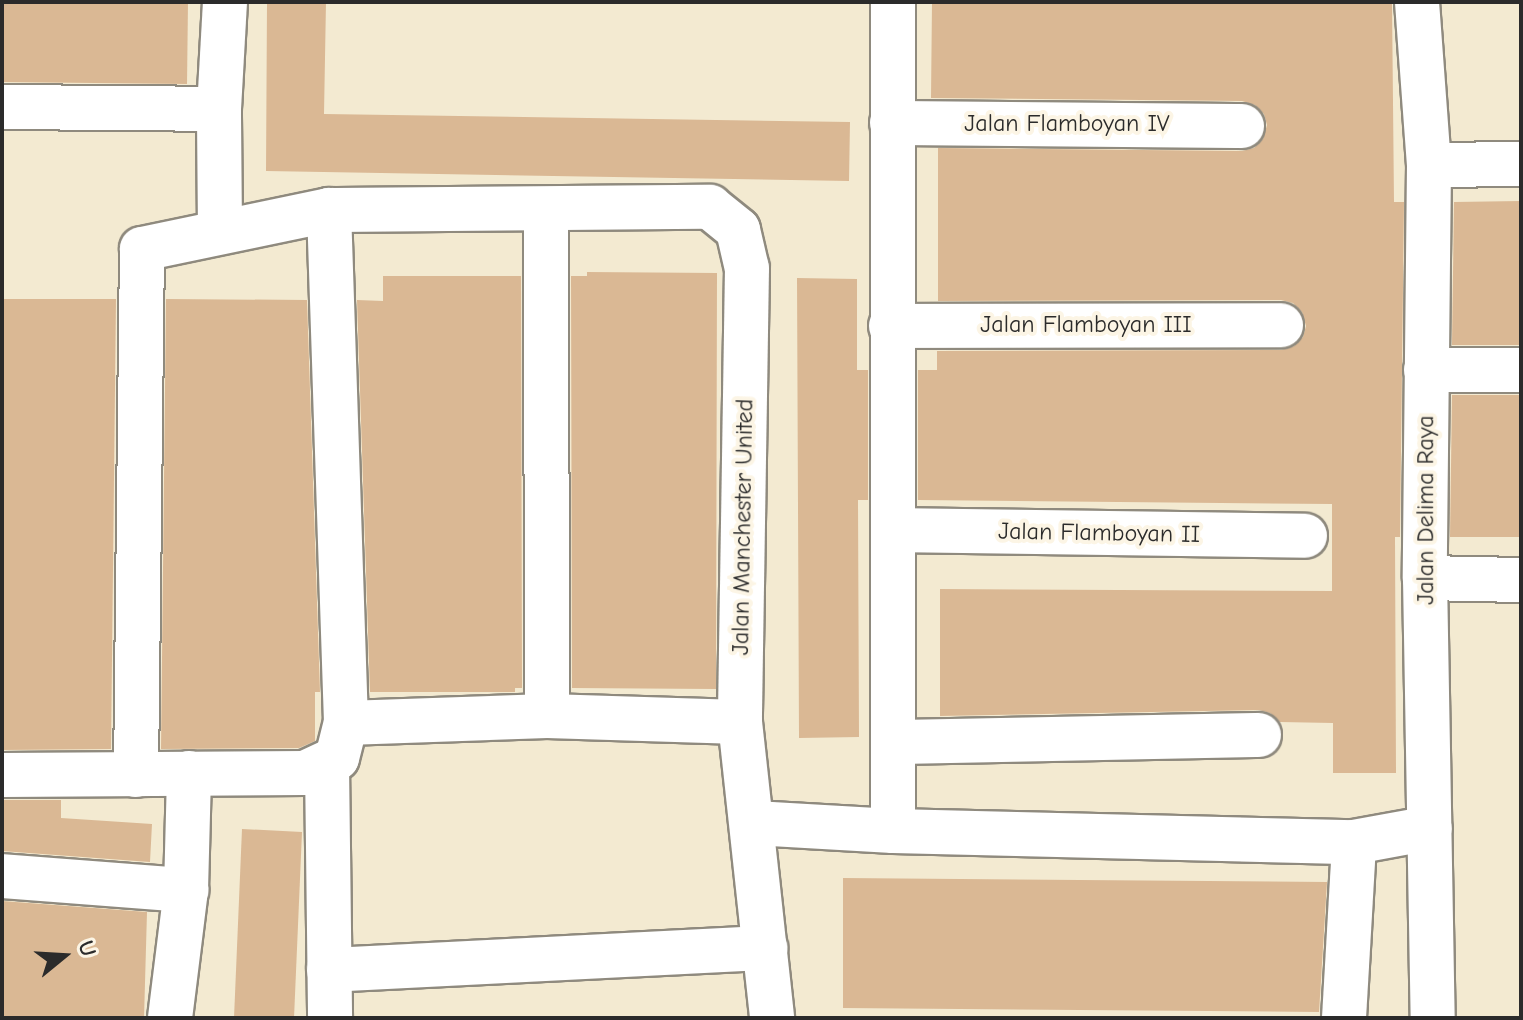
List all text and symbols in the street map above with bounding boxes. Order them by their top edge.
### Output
street label: Jalan Flamboyan IV [964,110,1170,138]
street label: Jalan Flamboyan III [980,311,1192,339]
street label: Jalan Manchester United [726,399,760,655]
street label: Jalan Delima Raya [1412,415,1440,605]
street label: Jalan Flamboyan II [998,517,1200,549]
north arrow [24,916,104,996]
text: U [72,938,101,960]

